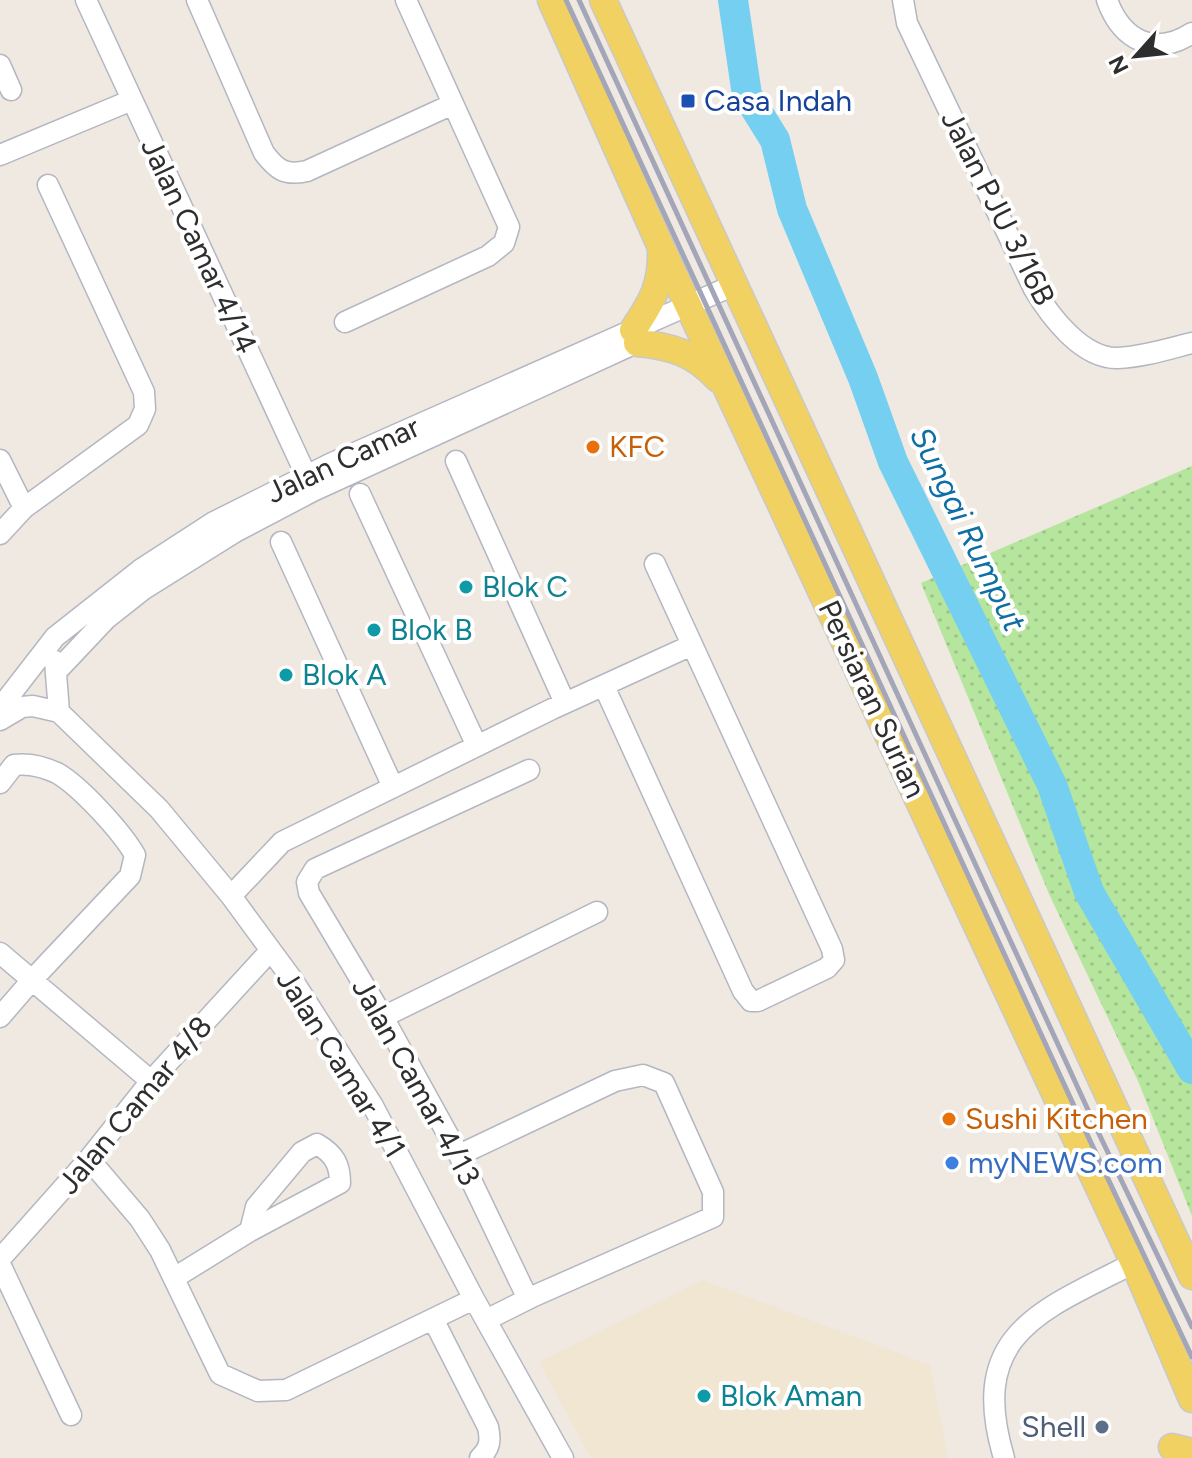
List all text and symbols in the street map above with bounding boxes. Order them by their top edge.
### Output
north arrow [1096,16,1176,96]
text: N [1103,51,1135,79]
place label: Casa Indah [704,82,852,119]
marker: Casa Indah [679,92,697,110]
street label: Jalan PJU 3/16B [933,104,1063,311]
street label: Jalan Camar 4/14 [133,132,266,359]
street label: Jalan Camar [260,408,425,511]
water label: Sungai Rumput [902,421,1034,638]
place label: KFC [609,428,665,465]
marker: KFC [584,438,602,456]
place label: Blok C [482,568,568,605]
marker: Blok C [457,578,475,596]
street label: Persiaran Surian [811,594,934,803]
place label: Blok B [390,611,473,648]
marker: Blok B [365,621,383,639]
place label: Blok A [302,656,387,693]
marker: Blok A [277,666,295,684]
street label: Jalan Camar 4/1 [269,963,414,1165]
street label: Jalan Camar 4/13 [344,972,489,1192]
street label: Jalan Camar 4/8 [49,1008,220,1201]
place label: Sushi Kitchen [965,1100,1148,1137]
marker: Sushi Kitchen [940,1110,958,1128]
place label: myNEWS.com [968,1144,1163,1181]
marker: myNEWS.com [943,1154,961,1172]
place label: Blok Aman [720,1377,862,1414]
marker: Blok Aman [695,1387,713,1405]
place label: Shell [1021,1408,1086,1445]
marker: Shell [1093,1418,1111,1436]

